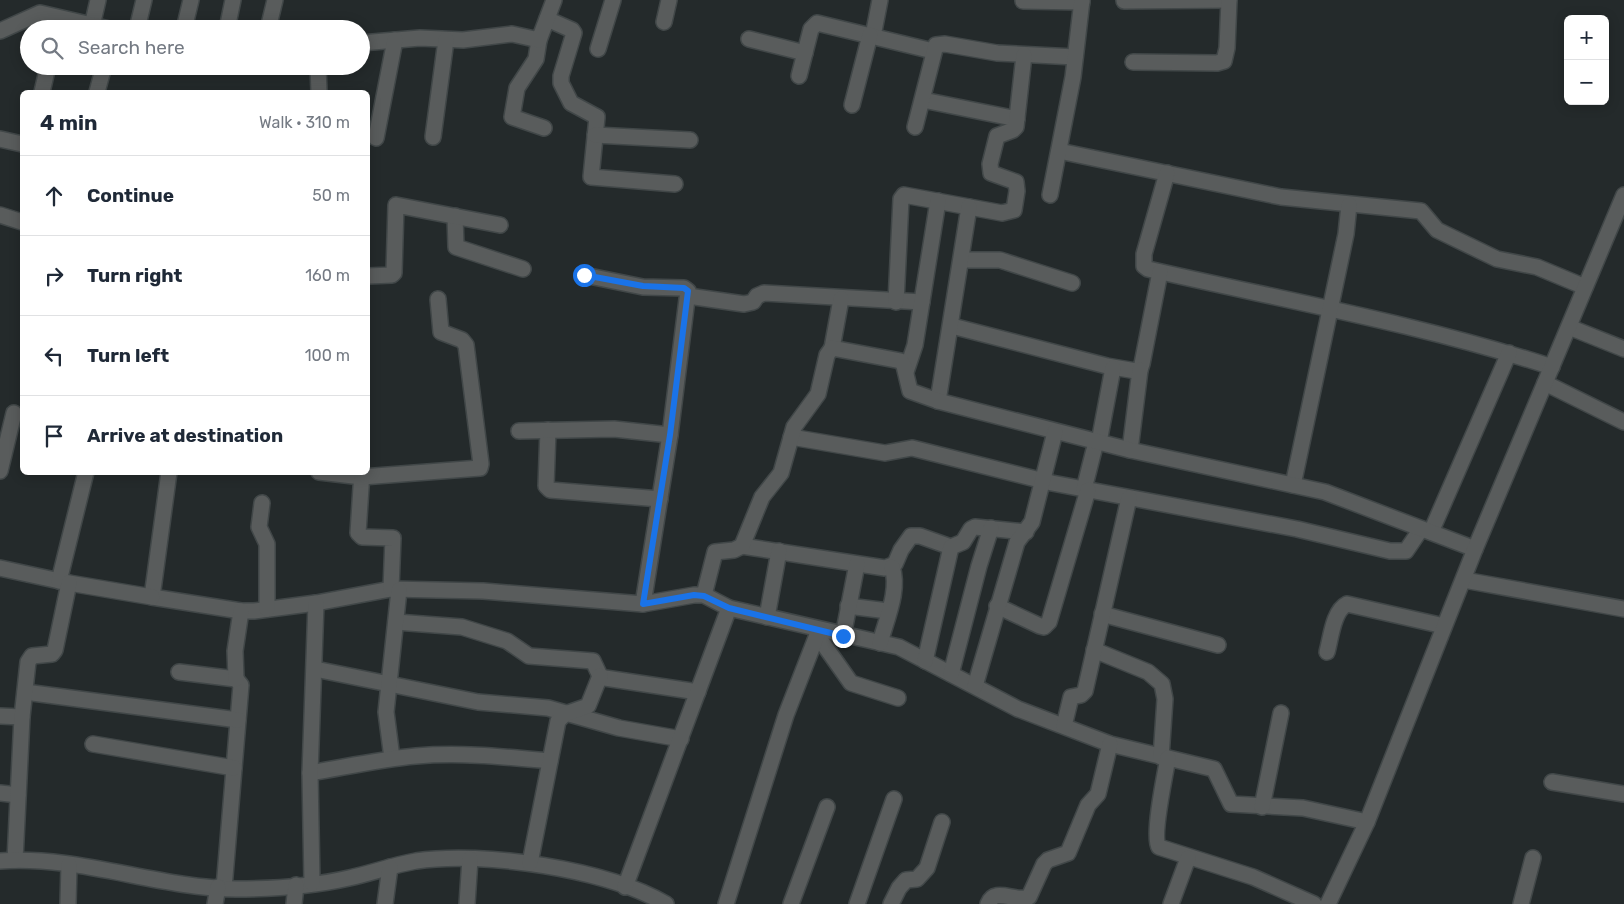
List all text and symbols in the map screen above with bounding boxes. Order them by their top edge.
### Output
map controls [1564,15,1609,105]
button: + [1564,15,1609,60]
search box [20,20,370,75]
icon: search [38,34,66,62]
text: Search here [78,36,185,59]
button: − [1564,60,1609,105]
text: 4 min [40,110,98,135]
text: Walk · 310 m [259,113,350,132]
icon: ahead [40,182,68,210]
text: Continue [87,184,174,207]
text: 50 m [312,186,350,205]
icon: right [40,262,68,290]
text: Turn right [87,264,182,287]
route start [573,264,596,287]
text: 160 m [305,266,350,285]
icon: left [40,342,68,370]
text: Turn left [87,344,169,367]
text: 100 m [305,346,350,365]
icon: arrive [40,422,68,450]
text: Arrive at destination [87,424,283,447]
route end [832,625,855,648]

